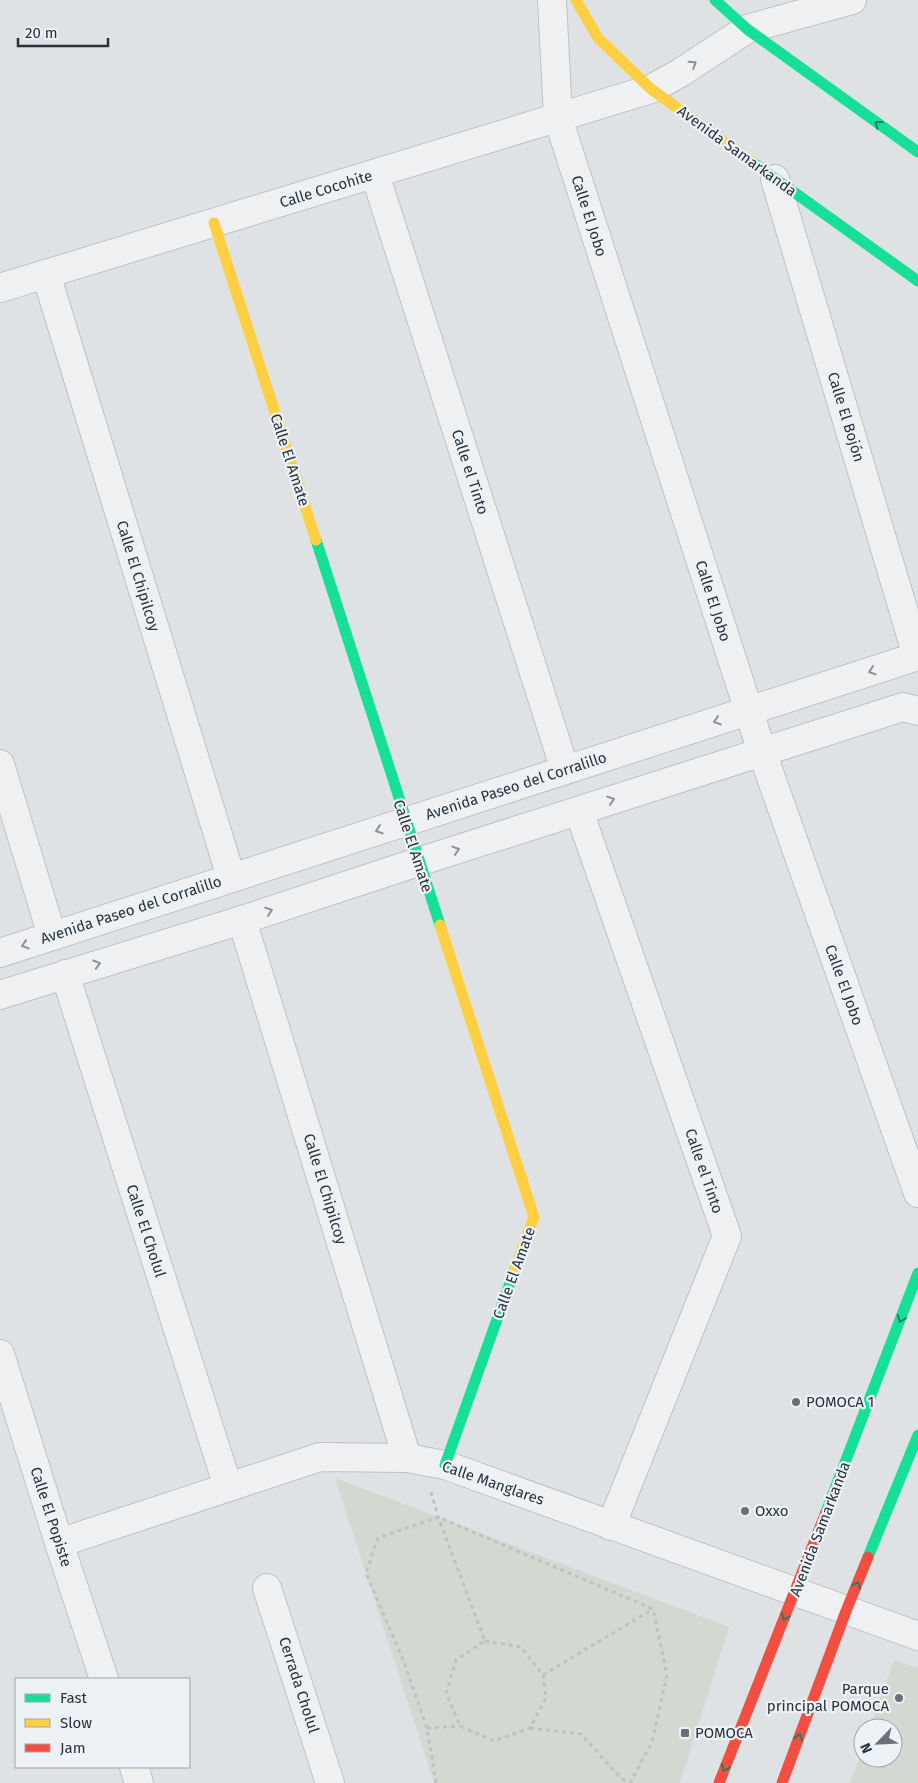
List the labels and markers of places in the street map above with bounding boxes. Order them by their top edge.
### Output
place label: POMOCA 1 [806,1393,874,1411]
marker: POMOCA 1 [790,1396,802,1408]
place label: Oxxo [755,1502,788,1520]
marker: Oxxo [739,1505,751,1517]
place label: Parque principal POMOCA [767,1680,889,1715]
marker: Parque principal POMOCA [893,1692,905,1704]
place label: POMOCA [695,1724,753,1742]
marker: POMOCA [679,1727,691,1739]

